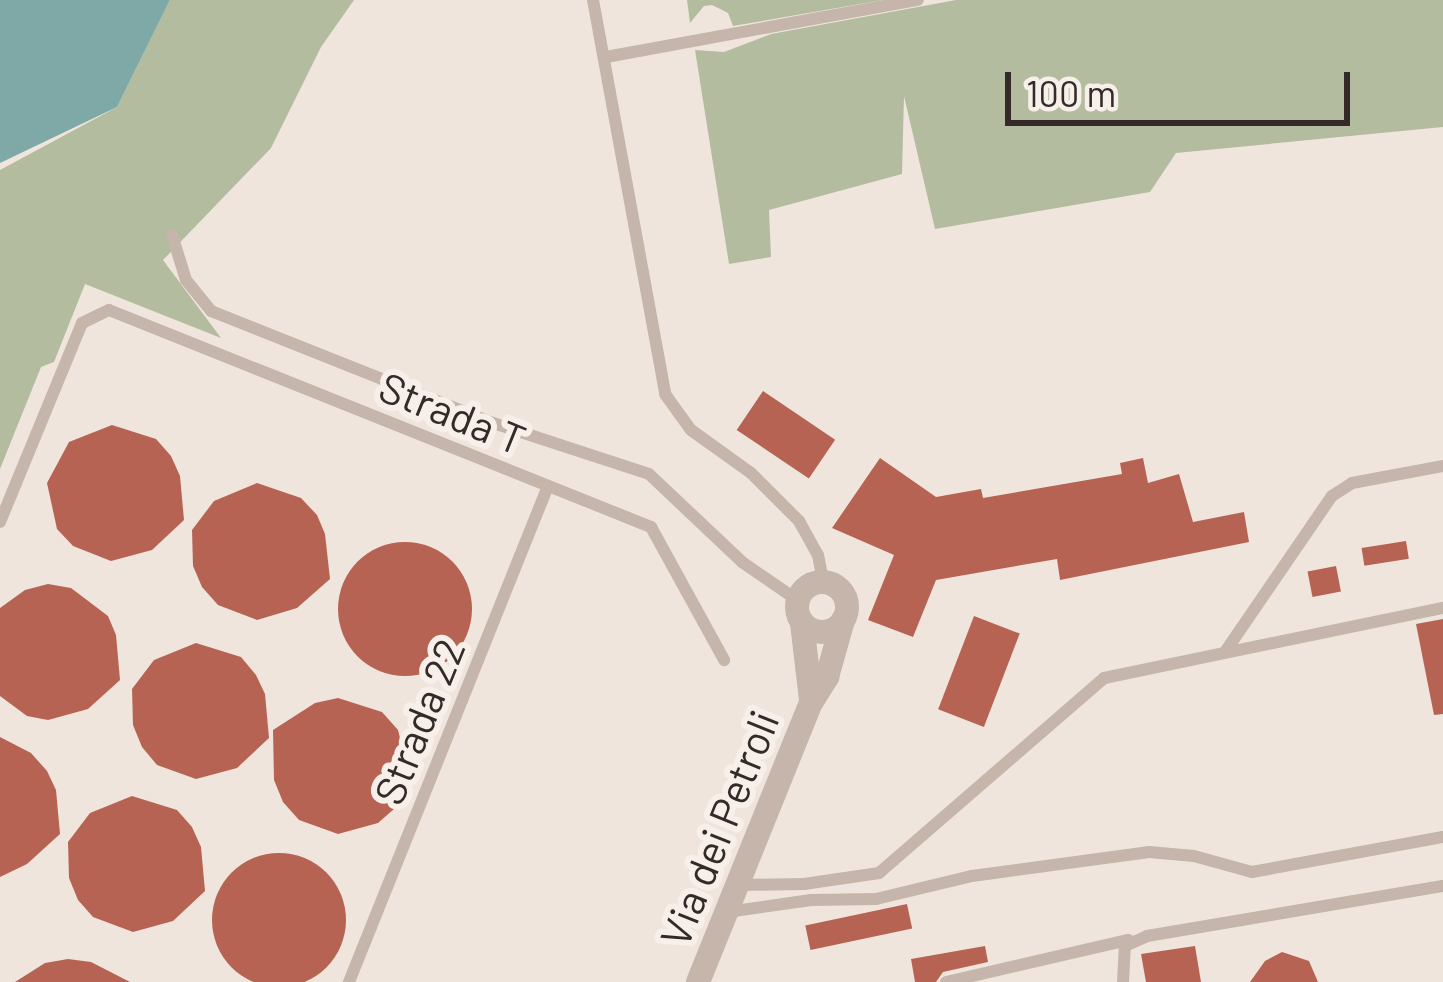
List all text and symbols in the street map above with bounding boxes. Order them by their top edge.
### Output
scale bar [1011,48,1356,122]
text: 100 m [1026,71,1116,114]
street label: Strada T [373,360,533,464]
street label: Strada 22 [362,631,474,811]
street label: Via dei Petroli [648,703,788,953]

